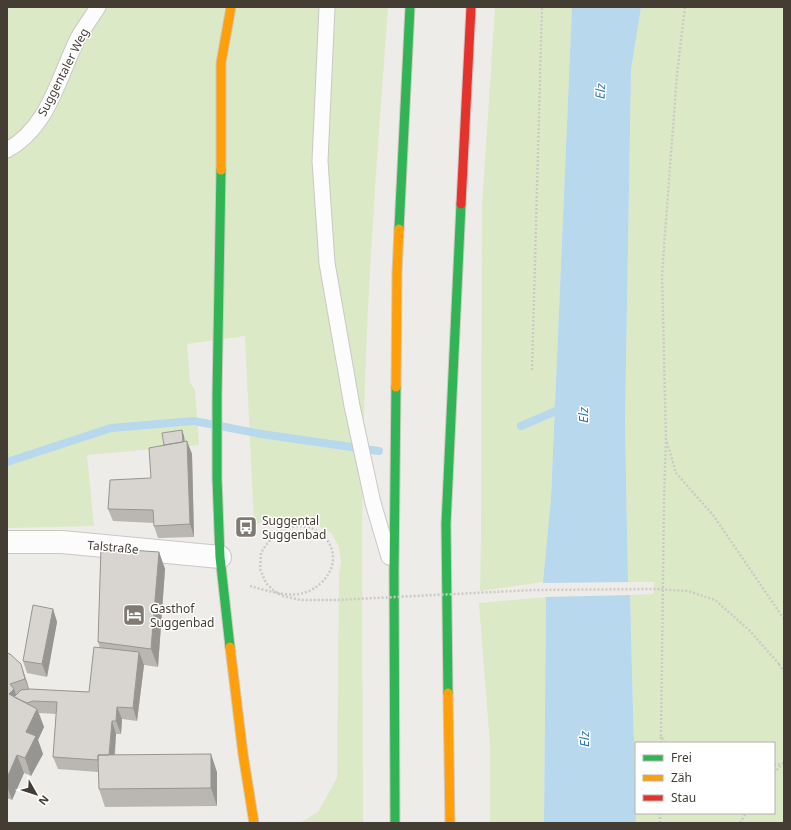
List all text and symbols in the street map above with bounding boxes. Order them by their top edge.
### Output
street label: Suggentaler Weg [33,25,93,119]
water label: Elz [591,82,609,99]
water label: Elz [574,407,592,423]
place label: Suggental Suggenbad [262,512,326,543]
bus stop icon: Suggental Suggenbad [233,514,259,540]
street label: Talstraße [87,536,140,558]
place label: Gasthof Suggenbad [150,600,214,631]
hotel icon: Gasthof Suggenbad [121,602,147,628]
water label: Elz [575,731,593,747]
legend [635,742,775,814]
text: Frei [671,749,692,766]
text: Zäh [671,769,692,786]
north arrow [16,774,56,814]
text: Stau [671,789,696,806]
text: N [36,792,53,809]

